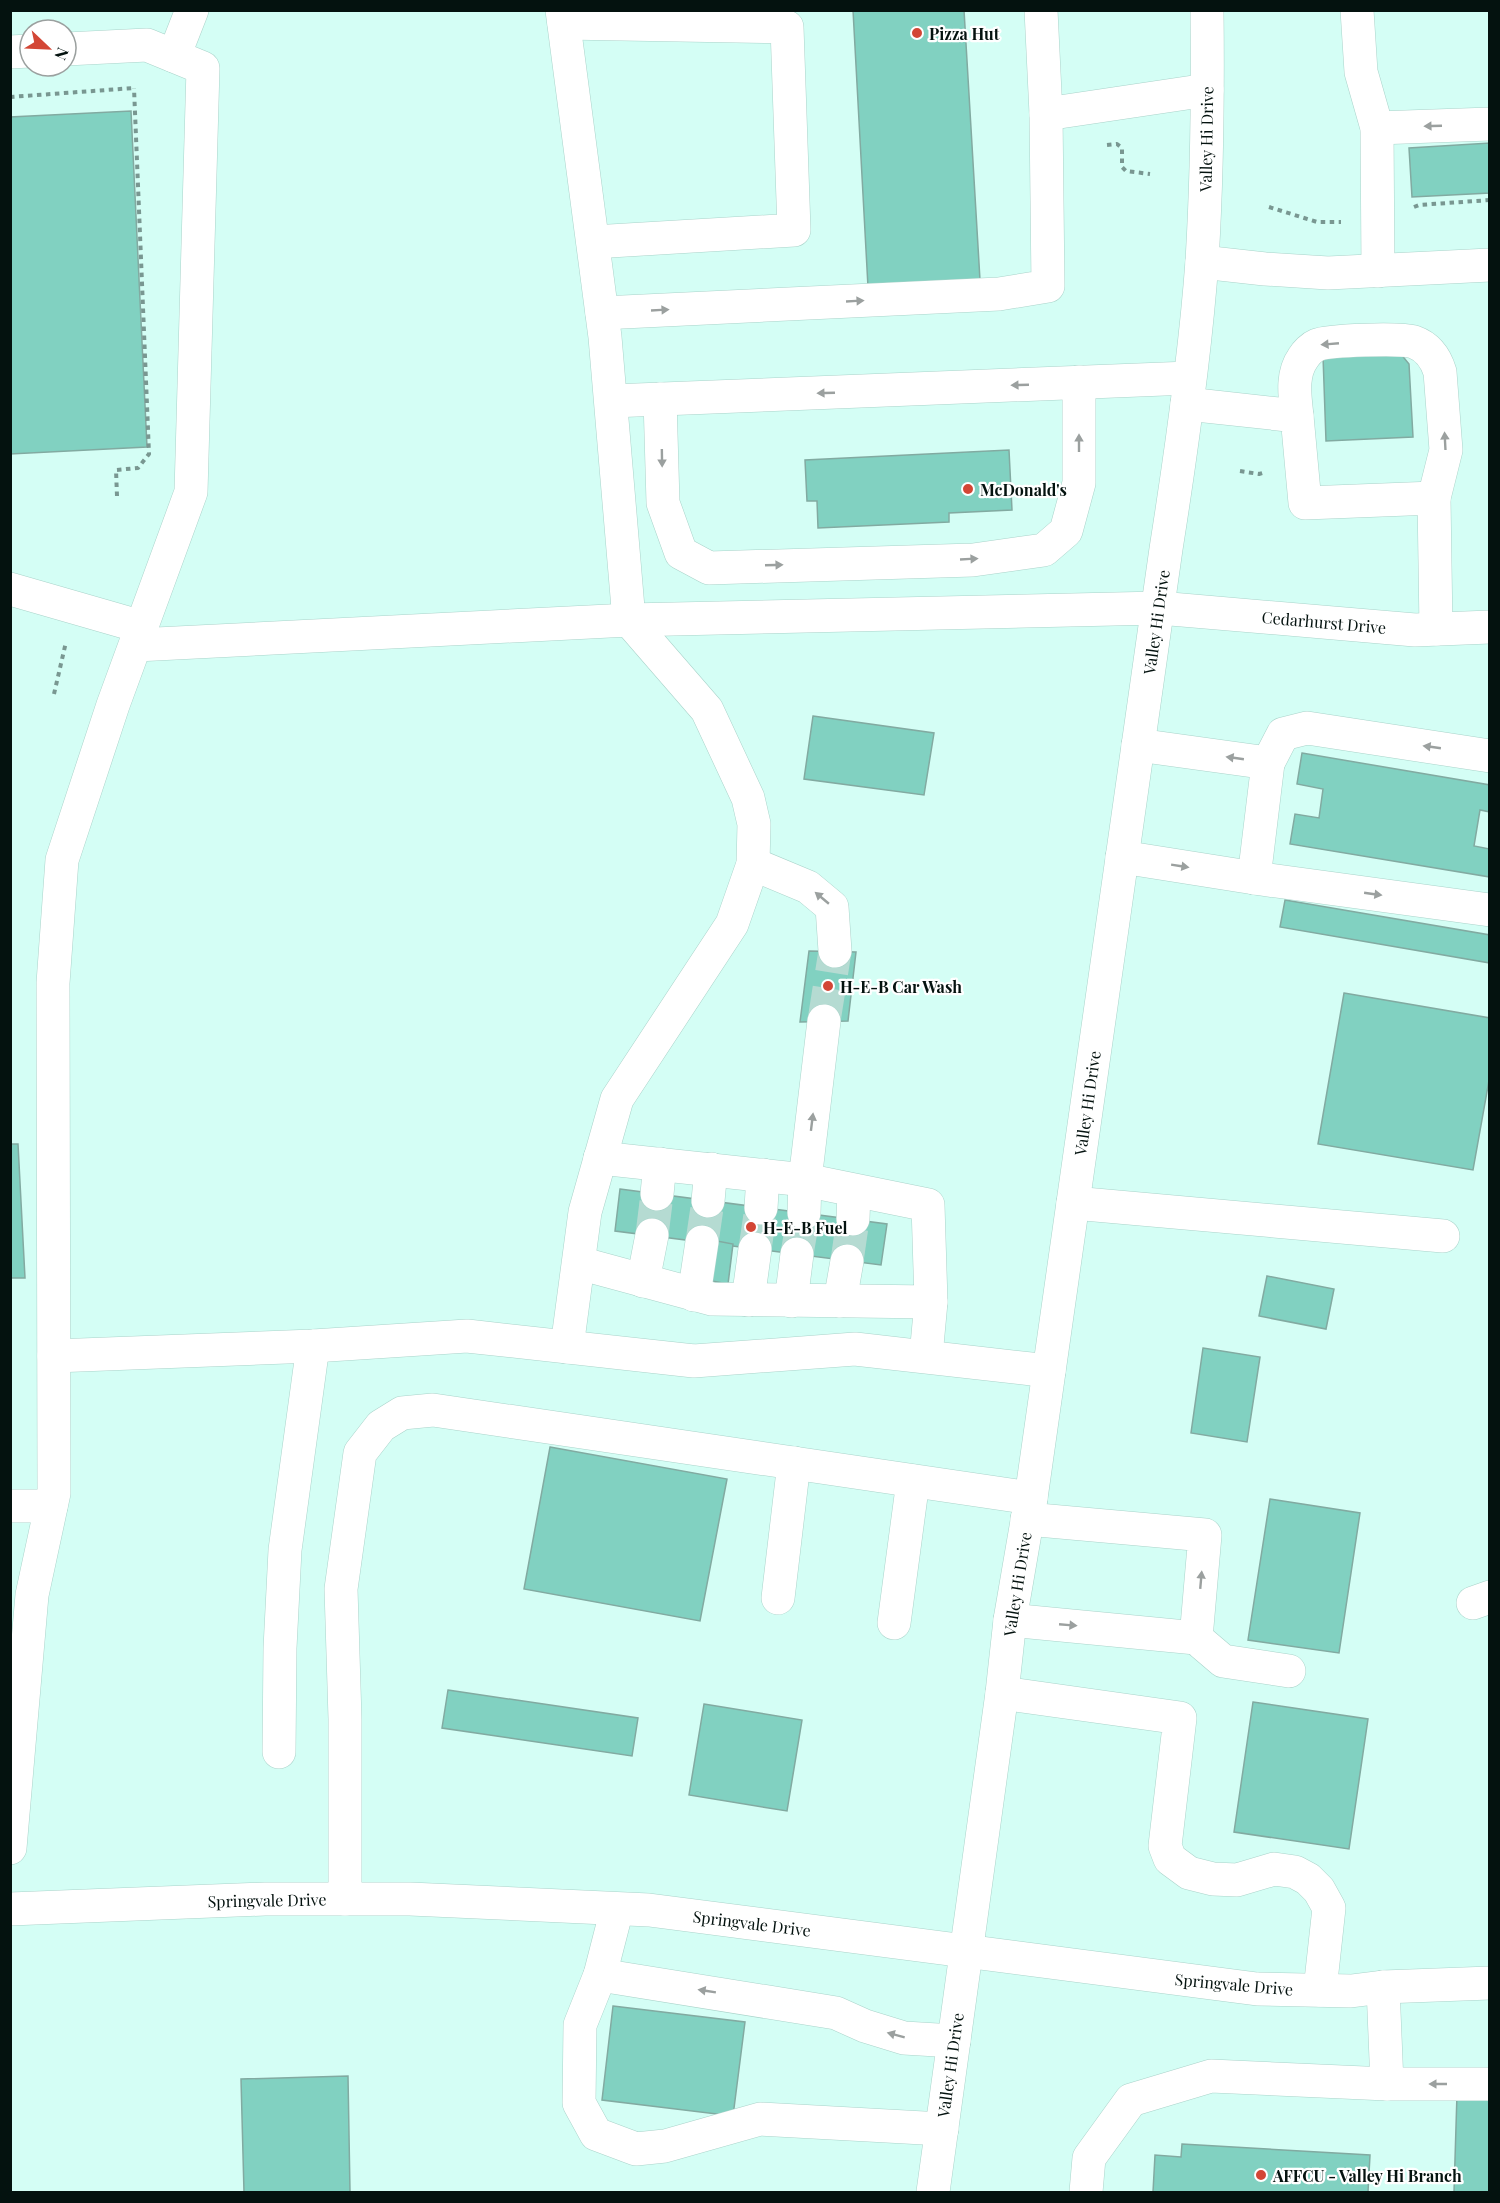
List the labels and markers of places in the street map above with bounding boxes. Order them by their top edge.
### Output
place label: Pizza Hut [929,23,1000,44]
marker: Pizza Hut [910,26,924,40]
place label: McDonald's [980,479,1067,500]
marker: McDonald's [961,482,975,496]
place label: H-E-B Car Wash [840,976,962,997]
marker: H-E-B Car Wash [821,979,835,993]
place label: H-E-B Fuel [763,1217,848,1238]
marker: H-E-B Fuel [744,1220,758,1234]
place label: AFFCU - Valley Hi Branch [1272,2165,1462,2186]
marker: AFFCU - Valley Hi Branch [1254,2168,1268,2182]

